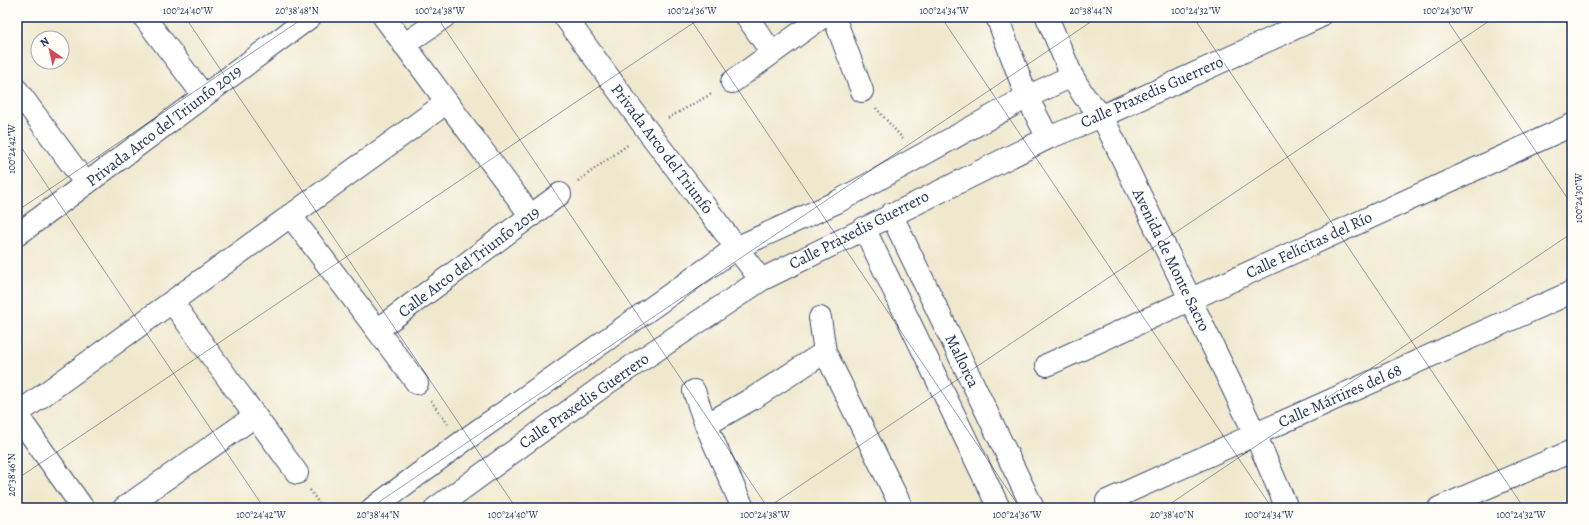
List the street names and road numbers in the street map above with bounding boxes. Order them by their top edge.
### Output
street label: Calle Praxedis Guerrero [1077,51,1227,133]
street label: Privada Arco del Triunfo 2019 [82,60,246,192]
street label: Privada Arco del Triunfo [606,79,718,219]
street label: Avenida de Monte Sacro [1126,184,1215,335]
street label: Calle Praxedis Guerrero [785,185,933,275]
street label: Calle Arco del Triunfo 2019 [394,201,544,323]
street label: Calle Felícitas del Río [1242,206,1376,284]
street label: Mallorca [940,331,985,392]
street label: Calle Praxedis Guerrero [515,348,653,454]
street label: Calle Mártires del 68 [1275,359,1405,433]

